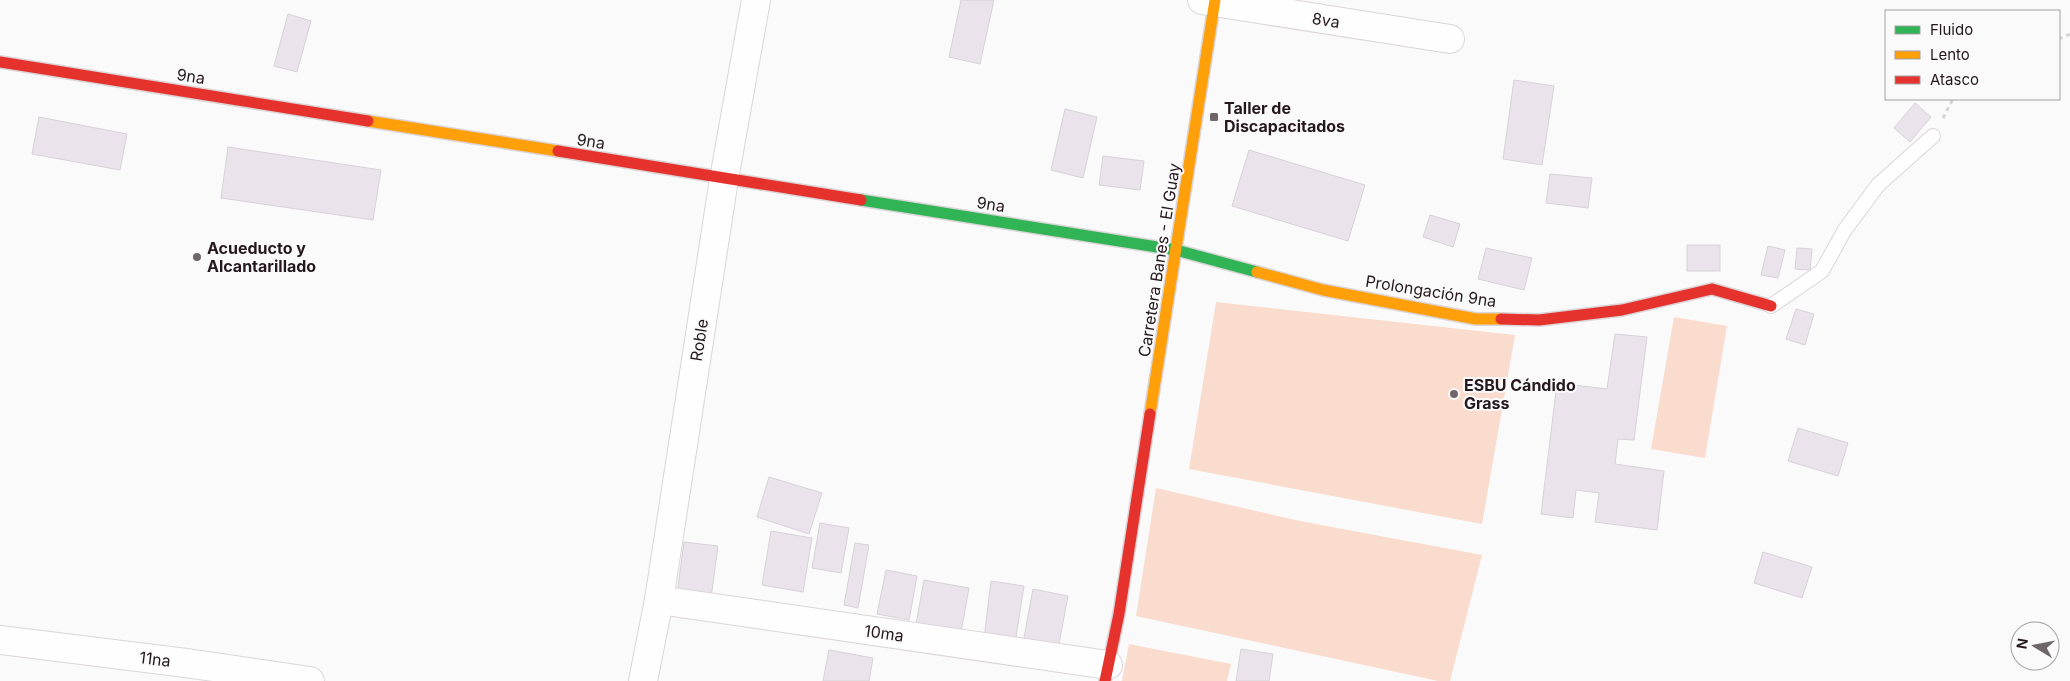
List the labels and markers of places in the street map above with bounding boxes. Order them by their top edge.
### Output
place label: Taller de Discapacitados [1224,98,1345,136]
marker: Taller de Discapacitados [1208,111,1220,123]
place label: Acueducto y Alcantarillado [207,238,316,276]
marker: Acueducto y Alcantarillado [191,251,203,263]
place label: ESBU Cándido Grass [1464,375,1576,413]
marker: ESBU Cándido Grass [1448,388,1460,400]

